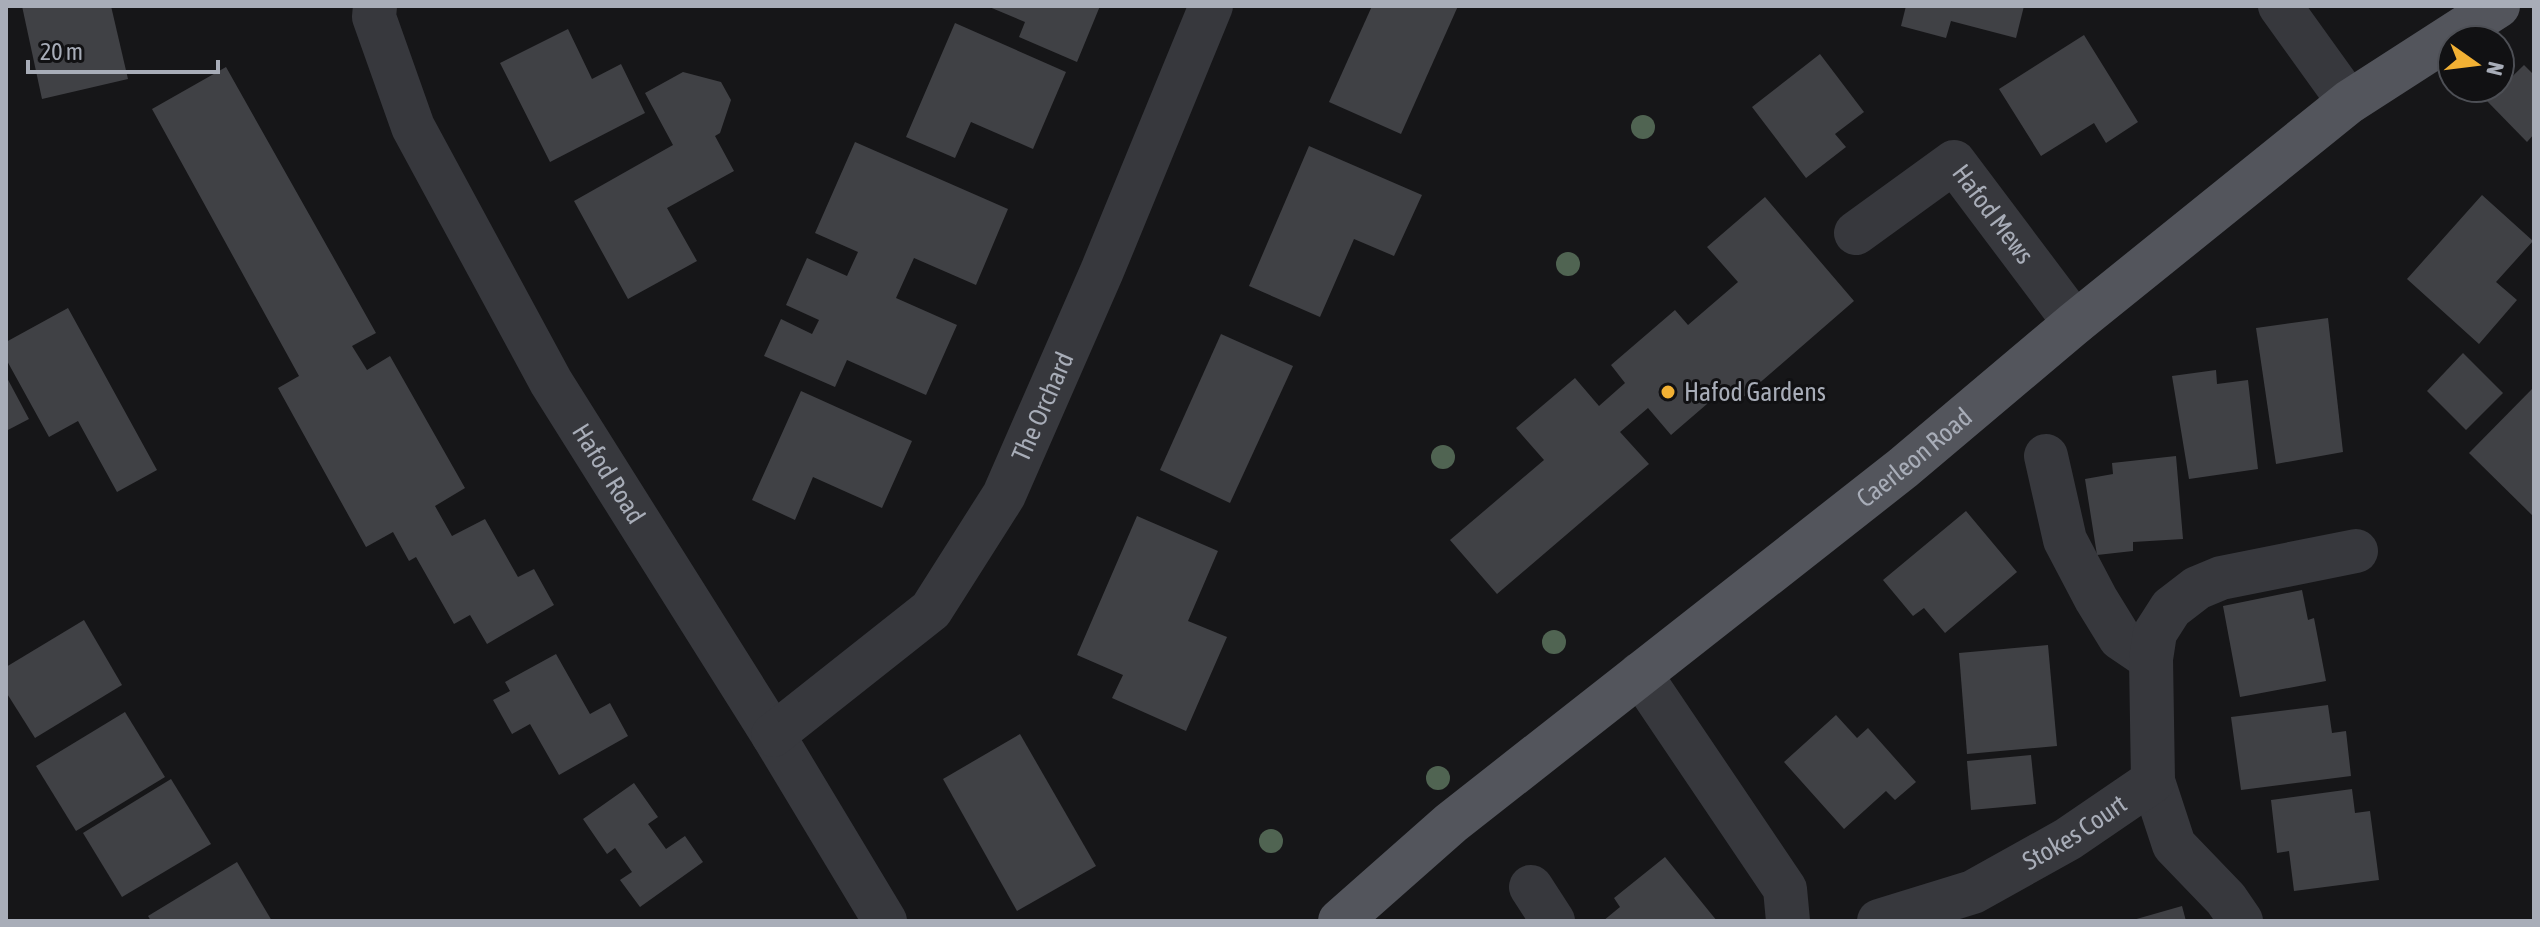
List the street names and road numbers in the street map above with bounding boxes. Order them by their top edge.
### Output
street label: Hafod Mews [1946,158,2040,269]
street label: The Orchard [1006,348,1080,466]
street label: Caerleon Road [1851,402,1978,514]
street label: Hafod Road [566,418,651,529]
street label: Stokes Court [2017,789,2132,876]

